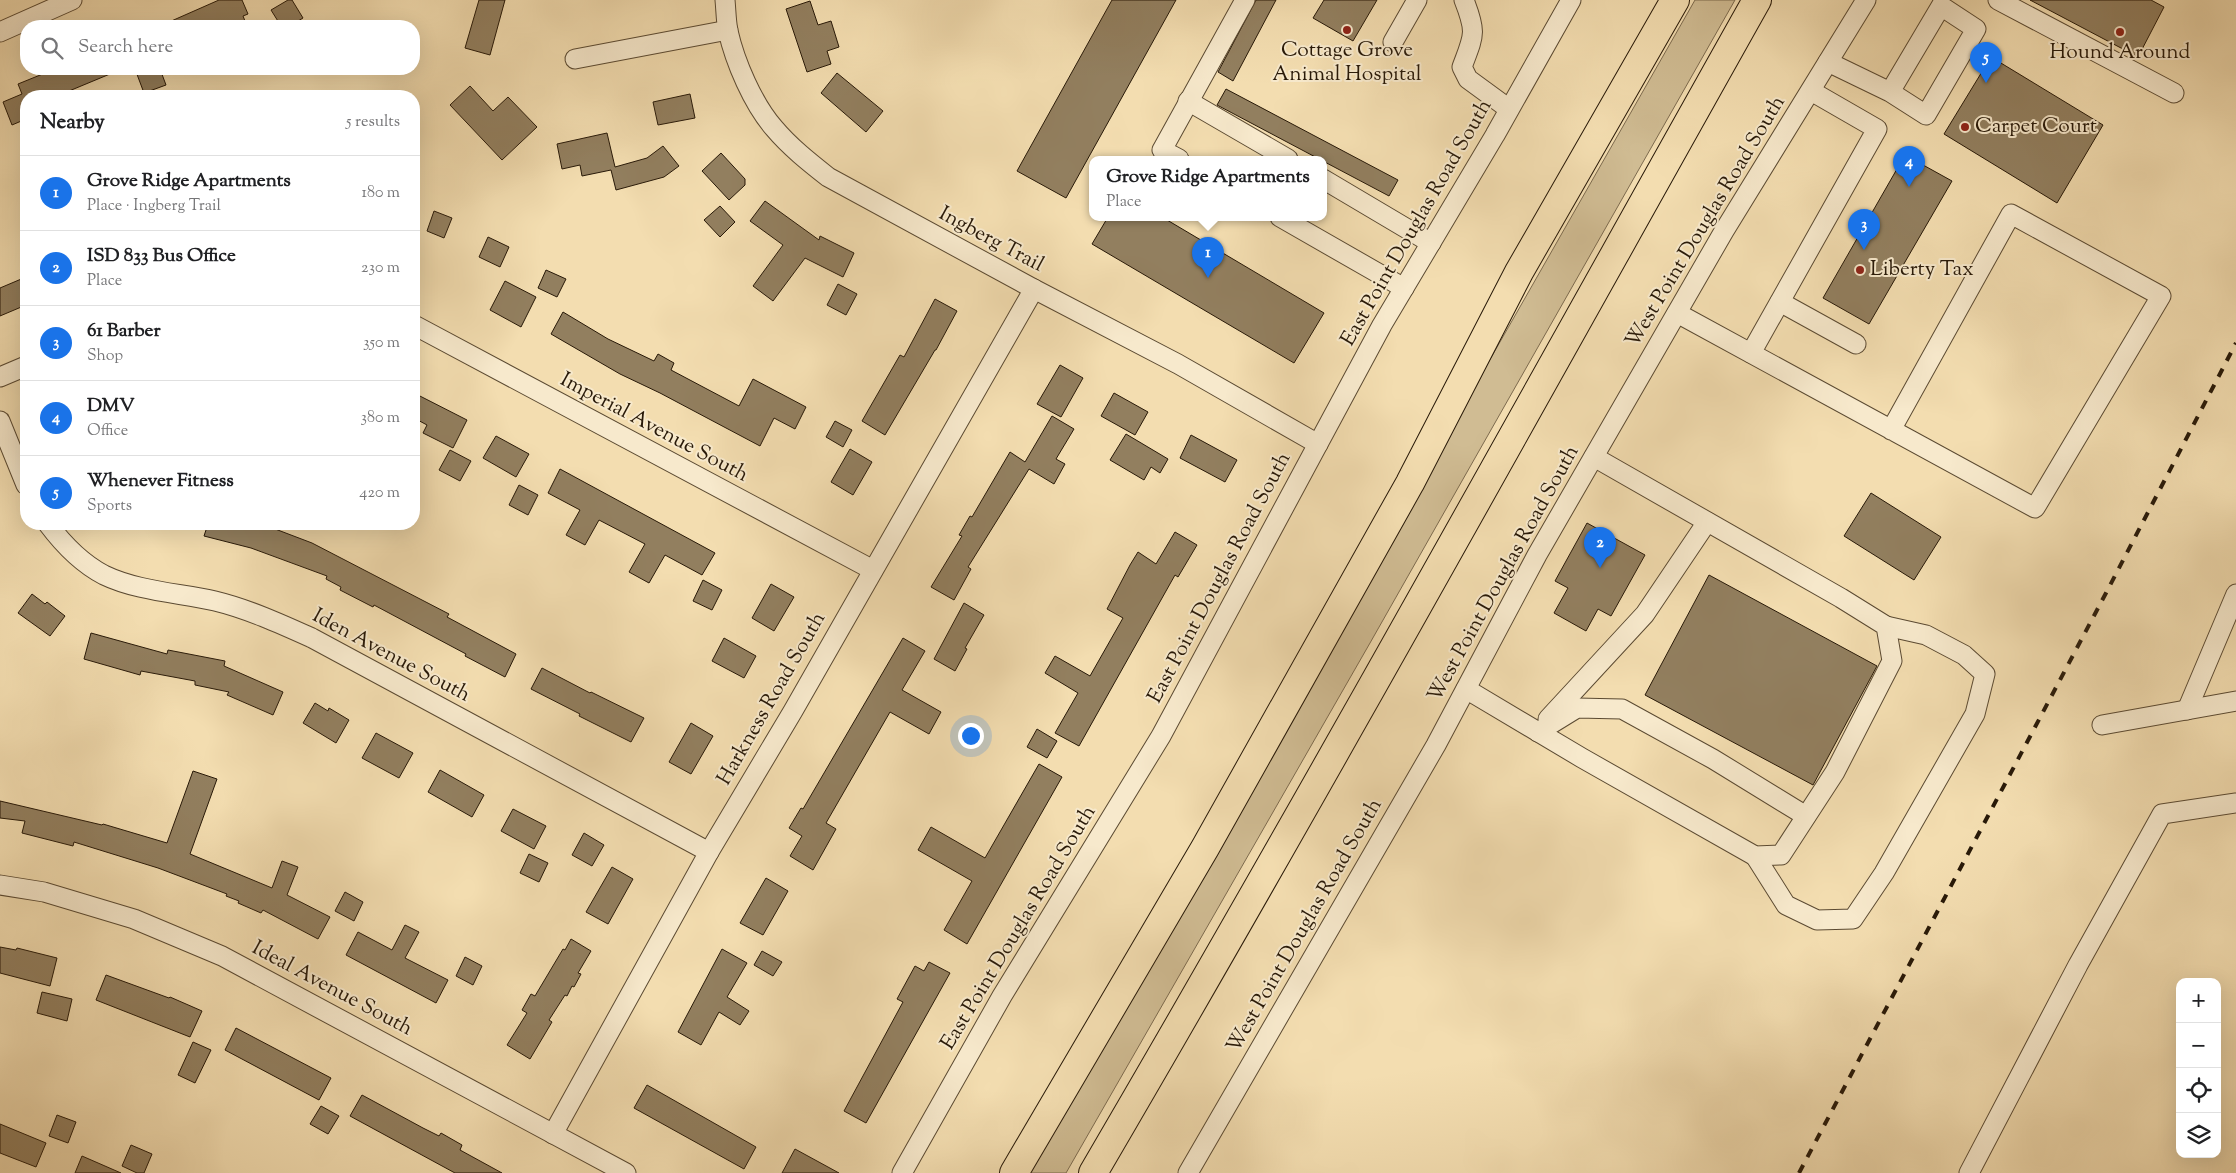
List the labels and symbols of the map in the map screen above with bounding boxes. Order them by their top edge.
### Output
marker: Cottage Grove Animal Hospital [1341,24,1353,36]
marker: Hound Around [2114,26,2126,38]
place label: Cottage Grove Animal Hospital [1272,36,1422,90]
place label: Hound Around [2050,38,2191,68]
pin: 5 [1970,42,2002,83]
street label: West Point Douglas Road South [1619,90,1793,354]
street label: East Point Douglas Road South [1334,94,1500,352]
place label: Carpet Court [1975,112,2097,142]
marker: Carpet Court [1959,121,1971,133]
pin: 4 [1893,146,1925,187]
street label: Ingberg Trail [933,200,1049,280]
pin: 3 [1848,209,1880,250]
pin: 1 [1192,237,1224,278]
place label: Liberty Tax [1870,255,1974,285]
marker: Liberty Tax [1854,264,1866,276]
street label: Imperial Avenue South [554,366,754,490]
street label: West Point Douglas Road South [1421,440,1587,708]
street label: East Point Douglas Road South [1141,447,1299,709]
pin: 2 [1584,527,1616,568]
street label: Iden Avenue South [306,602,476,710]
street label: Harkness Road South [710,607,834,791]
your location [958,723,984,749]
street label: West Point Douglas Road South [1220,793,1390,1059]
street label: East Point Douglas Road South [934,800,1104,1056]
street label: Ideal Avenue South [246,934,418,1044]

